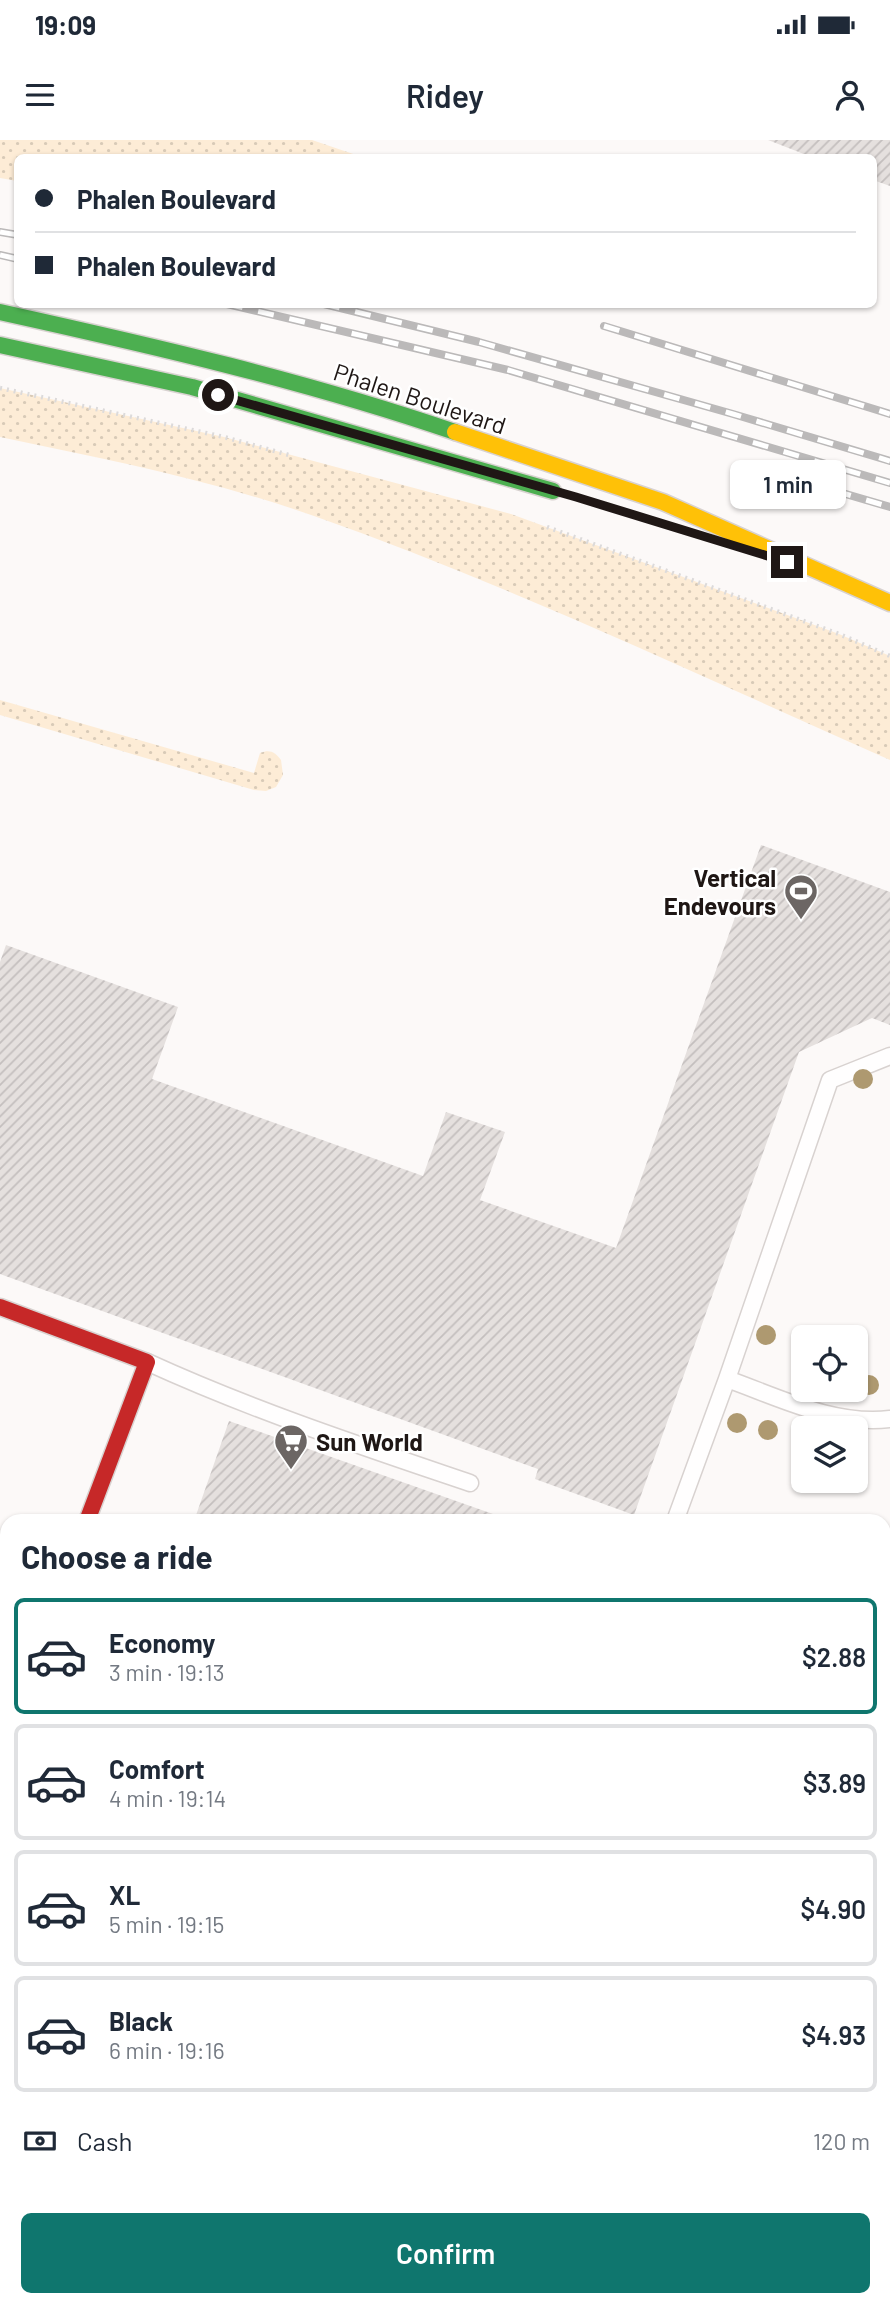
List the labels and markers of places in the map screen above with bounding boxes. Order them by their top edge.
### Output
place label: Vertical Endevours [664,863,776,920]
sports icon: Vertical Endevours [782,872,820,921]
supermarket icon: Sun World [272,1422,310,1471]
place label: Sun World [316,1427,423,1456]

